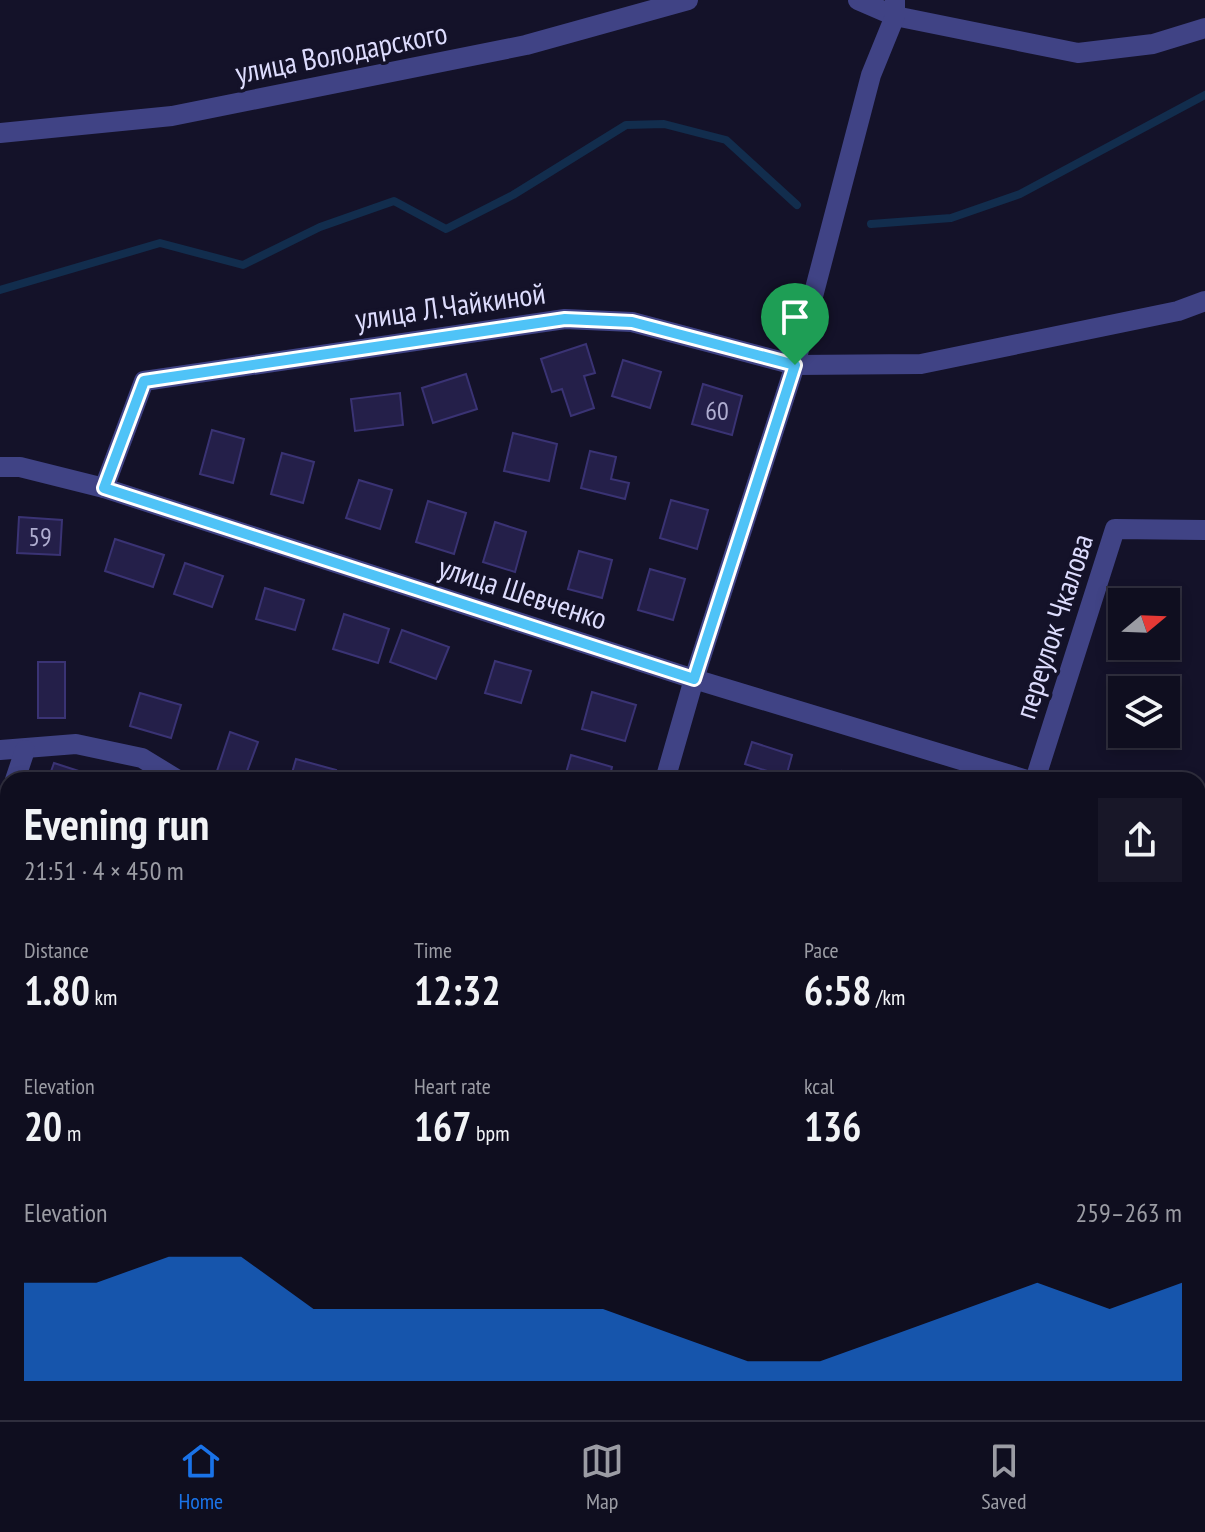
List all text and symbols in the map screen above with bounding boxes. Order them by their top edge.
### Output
street label: улица Володарского [232,12,450,92]
street label: улица Л.Чайкиной [352,272,548,338]
pin [761,283,829,365]
icon: arrive [773,295,817,339]
house number: 60 [705,394,729,427]
house number: 59 [28,520,52,553]
street label: переулок Чкалова [1005,529,1101,723]
street label: улица Шевченко [434,546,612,638]
north arrow [1108,588,1180,660]
map controls [1108,588,1180,748]
button: layers [1108,676,1180,748]
text: Evening run [24,795,209,852]
button: share [1098,798,1182,882]
text: 21:51 · 4 × 450 m [24,854,184,887]
text: Distance [24,936,89,964]
text: Time [414,936,452,964]
text: Pace [804,936,839,964]
text: 1.80 [24,964,90,1016]
text: 12:32 [414,964,501,1016]
text: 6:58 [804,964,871,1016]
text: km [90,983,117,1011]
text: /km [871,983,905,1011]
text: Elevation [24,1072,95,1100]
text: Heart rate [414,1072,491,1100]
text: kcal [804,1072,834,1100]
text: 20 [24,1100,62,1152]
text: 167 [414,1100,471,1152]
text: 136 [804,1100,861,1152]
text: m [62,1119,81,1147]
text: bpm [471,1119,509,1147]
text: Elevation [24,1196,107,1229]
text: 259–263 m [1076,1196,1182,1229]
tab: Home [178,1439,223,1515]
tab: Map [580,1439,624,1515]
tab: Saved [981,1439,1027,1515]

